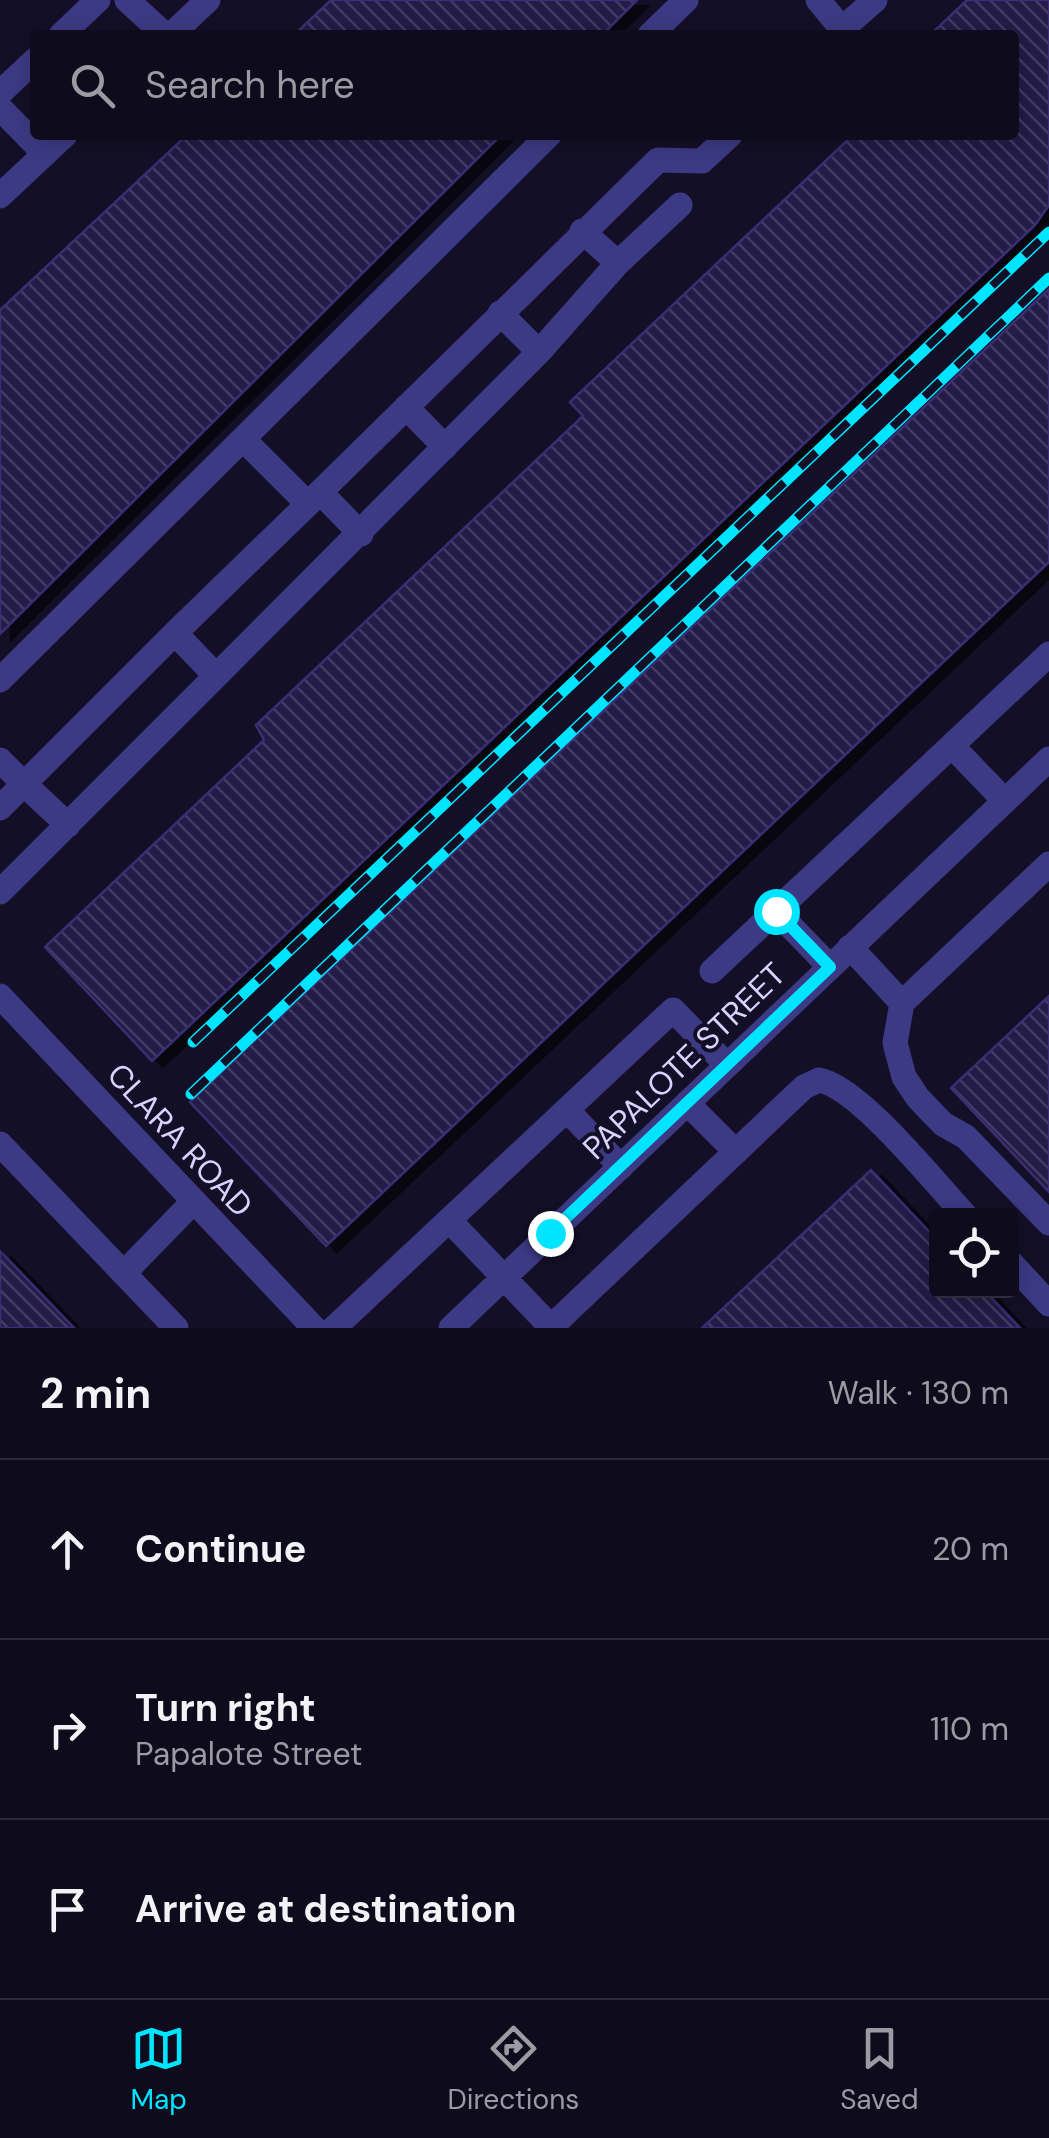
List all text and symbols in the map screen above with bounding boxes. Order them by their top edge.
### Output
search box [30,30,1019,140]
icon: search [65,58,120,113]
text: Search here [145,60,355,110]
route start [754,889,800,935]
street label: PAPALOTE STREET [574,953,794,1169]
street label: CLARA ROAD [98,1054,262,1226]
map controls [929,1208,1019,1298]
button: locate [929,1208,1019,1298]
route end [528,1211,574,1257]
text: 2 min [40,1366,151,1421]
text: Walk · 130 m [828,1372,1009,1414]
icon: ahead [40,1522,95,1577]
text: Continue [135,1524,306,1574]
text: 20 m [932,1528,1009,1570]
text: Turn right [135,1683,316,1733]
icon: right [40,1702,95,1757]
text: 110 m [930,1708,1009,1750]
text: Papalote Street [135,1733,363,1775]
icon: arrive [40,1882,95,1937]
text: Arrive at destination [135,1884,517,1934]
tab: Map [130,2021,187,2118]
tab: Directions [448,2021,579,2118]
tab: Saved [840,2021,919,2118]

